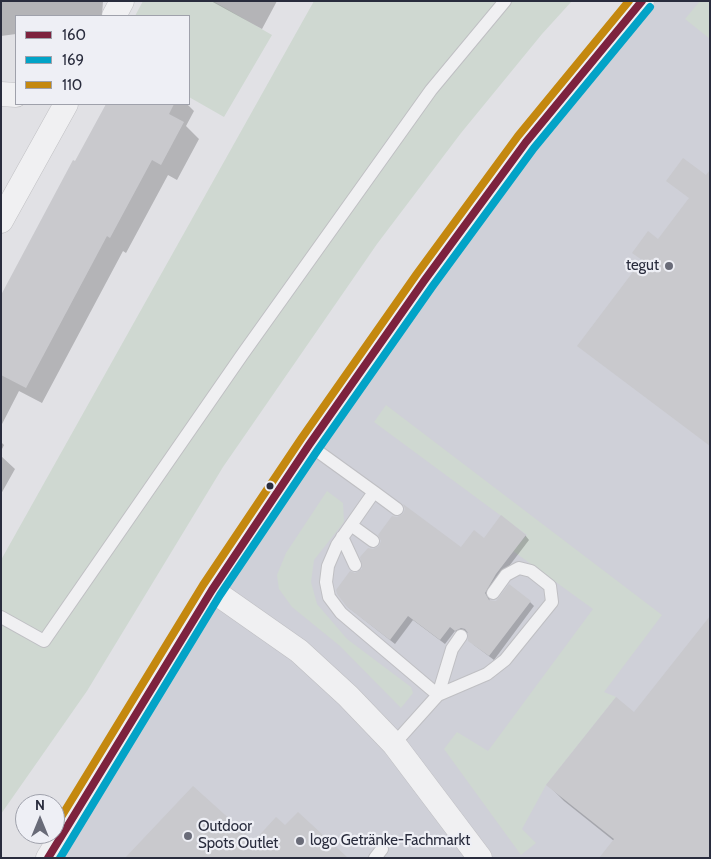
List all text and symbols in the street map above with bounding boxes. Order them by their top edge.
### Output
legend [15,15,190,105]
text: 160 [62,26,86,44]
text: 169 [62,51,84,69]
text: 110 [62,76,82,94]
place label: tegut [626,257,659,275]
marker: tegut [663,260,675,272]
unlabelled marker [265,481,275,491]
north arrow [15,794,65,844]
text: N [35,796,45,814]
place label: Outdoor Spots Outlet [198,818,278,853]
marker: Outdoor Spots Outlet [182,830,194,842]
place label: logo Getränke-Fachmarkt [310,832,470,850]
marker: logo Getränke-Fachmarkt [294,835,306,847]

